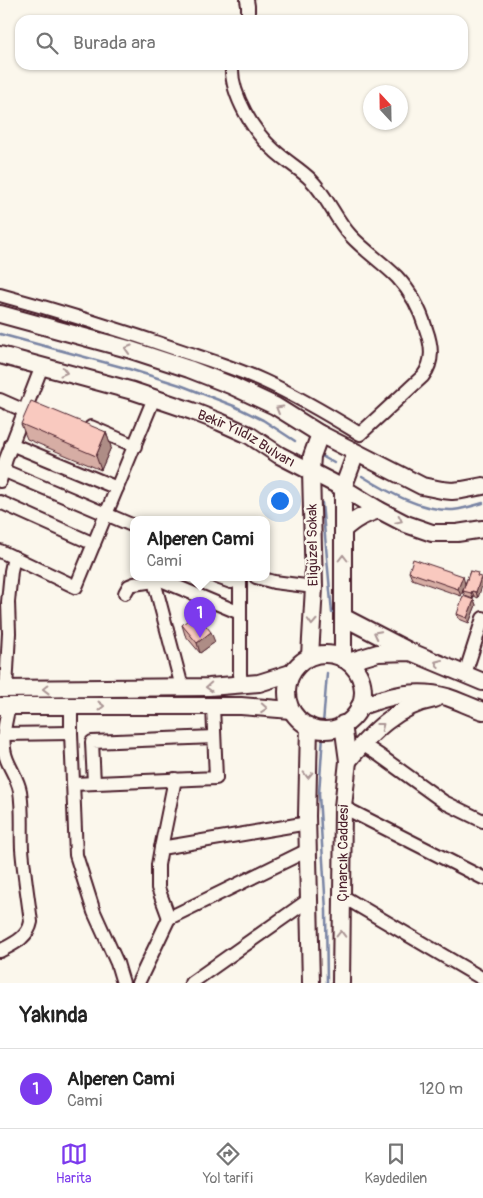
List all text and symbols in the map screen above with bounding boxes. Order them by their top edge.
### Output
search box [15,15,468,70]
icon: search [33,29,61,57]
text: Burada ara [73,31,156,55]
north arrow [363,85,408,130]
one-way arrow [124,344,133,354]
one-way arrow [60,366,68,377]
one-way arrow [275,405,284,415]
street label: Bekir Yıldız Bulvarı [195,406,298,471]
your location [267,488,293,514]
street label: Eligüzel Sokak [303,503,322,586]
one-way arrow [394,514,403,525]
popup [130,516,270,581]
text: Alperen Cami [146,527,254,551]
text: Cami [146,551,182,571]
one-way arrow [338,553,348,561]
pin: 1 [184,597,216,638]
one-way arrow [307,618,317,626]
one-way arrow [373,630,382,640]
one-way arrow [434,659,443,669]
one-way arrow [205,681,213,692]
one-way arrow [42,683,50,694]
one-way arrow [98,701,105,711]
one-way arrow [260,702,268,713]
one-way arrow [375,723,385,732]
one-way arrow [303,772,313,779]
street label: Çınarcık Caddesi [334,804,352,902]
one-way arrow [336,930,346,938]
text: Yakında [20,1002,87,1029]
text: Alperen Cami [67,1067,174,1091]
text: 1 [33,1079,39,1099]
text: 120 m [419,1079,463,1099]
text: Cami [67,1091,102,1111]
tab: Harita [56,1140,91,1187]
tab: Yol tarifi [203,1140,253,1187]
tab: Kaydedilen [364,1140,427,1187]

